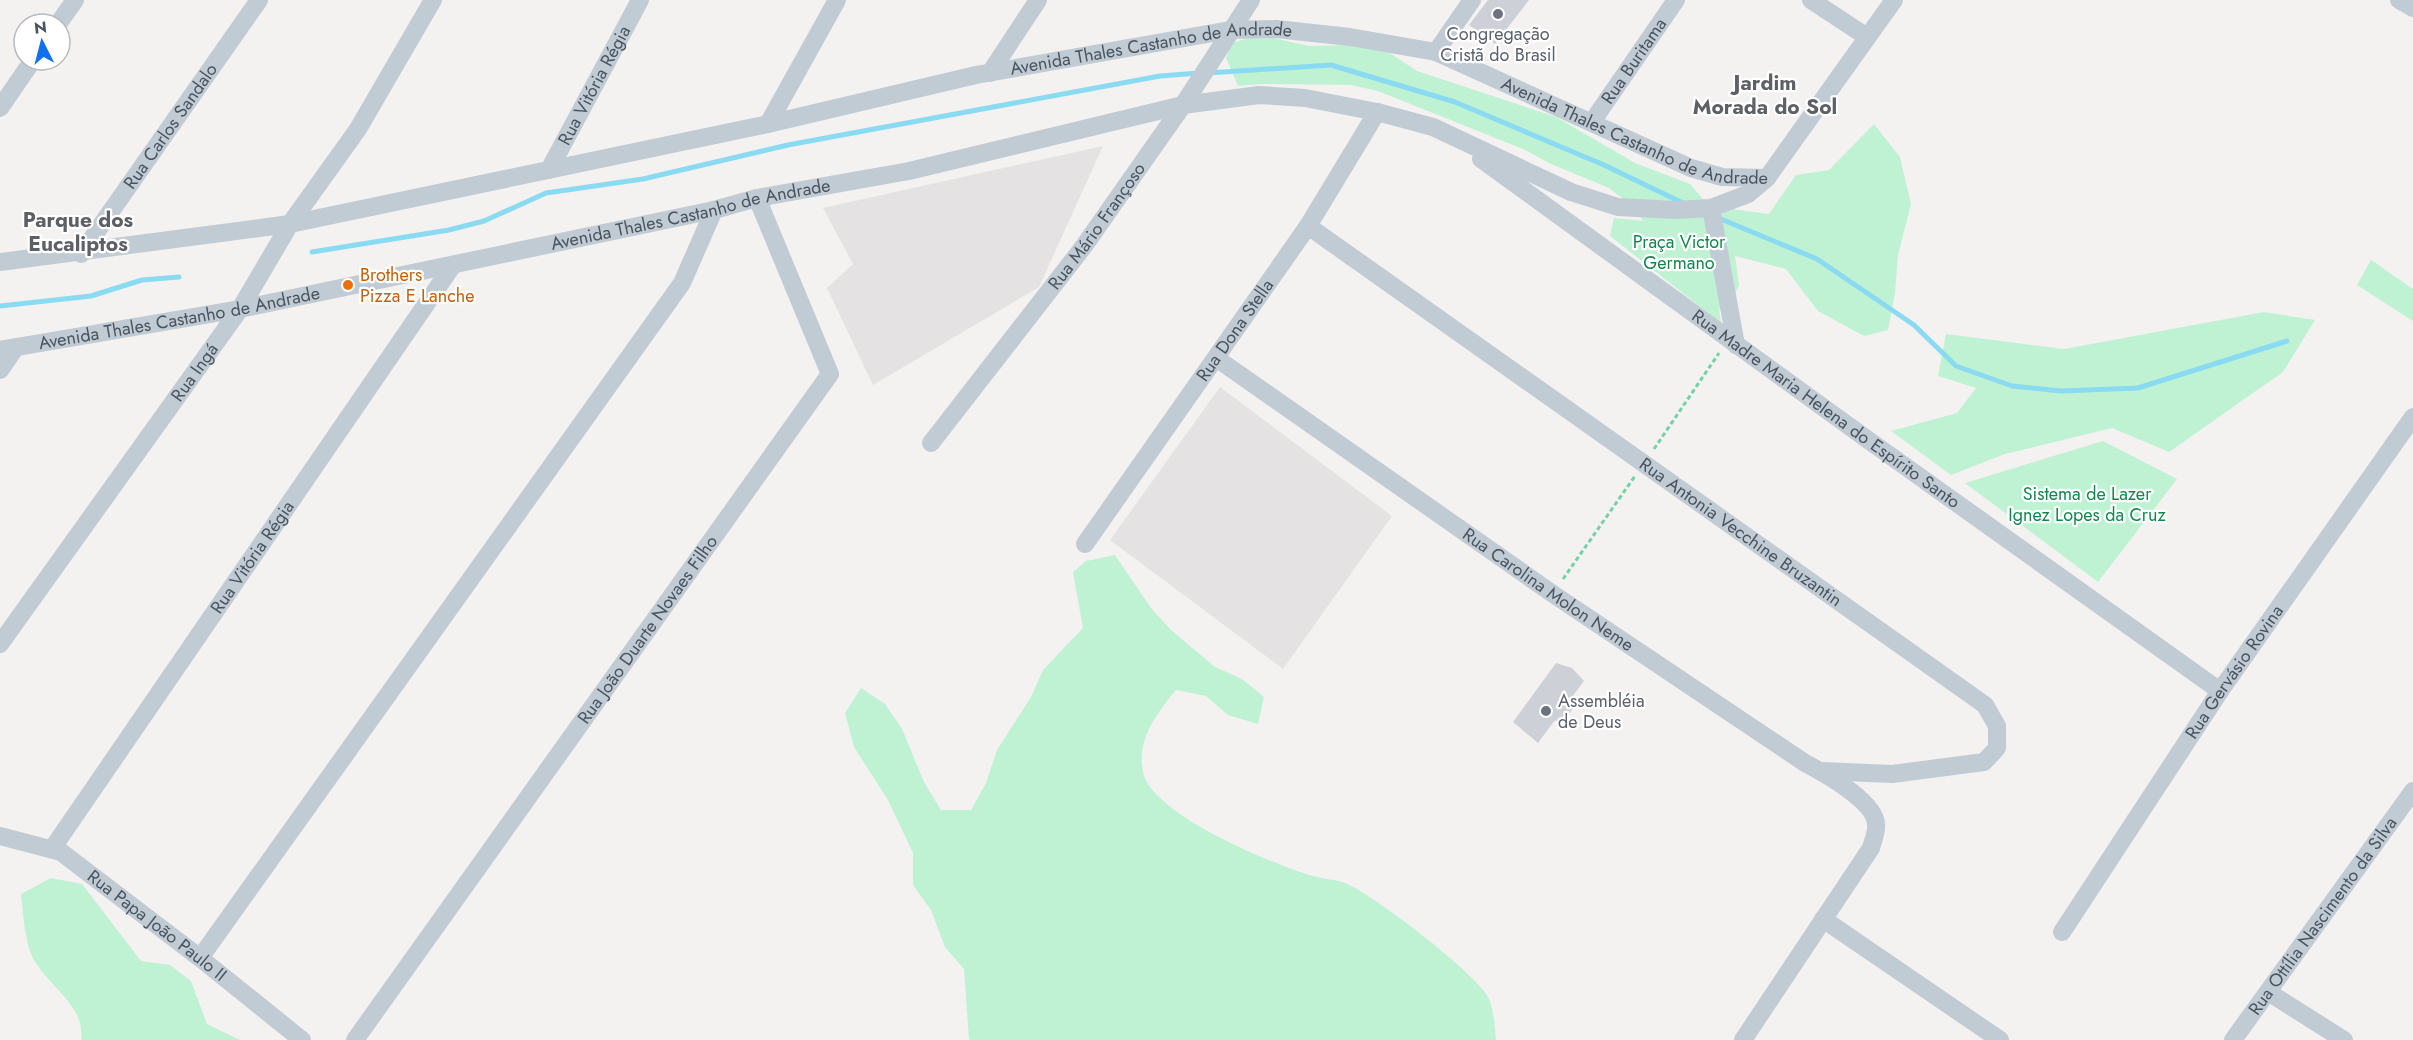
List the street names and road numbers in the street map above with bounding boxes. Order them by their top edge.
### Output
street label: Rua Buritama [1595,13,1673,109]
street label: Avenida Thales Castanho de Andrade [1008,16,1294,82]
street label: Rua Vitória Régia [552,21,637,150]
street label: Rua Carlos Sandalo [117,58,224,194]
street label: Avenida Thales Castanho de Andrade [1497,70,1768,191]
street label: Rua Mário Françoso [1042,157,1152,295]
street label: Avenida Thales Castanho de Andrade [548,172,832,257]
street label: Rua Dona Stella [1190,274,1280,387]
street label: Avenida Thales Castanho de Andrade [37,280,322,356]
street label: Rua Madre Maria Helena do Espírito Santo [1686,303,1966,515]
street label: Rua Ingá [165,338,224,407]
street label: Rua Antonia Vecchine Bruzantin [1634,451,1847,613]
street label: Rua Vitória Régia [204,495,301,619]
street label: Rua Carolina Molon Neme [1457,522,1639,658]
street label: Rua João Duarte Novaes Filho [571,530,724,729]
street label: Rua Gervásio Rovina [2179,600,2290,744]
street label: Rua Ottília Nascimento da Silva [2242,811,2403,1021]
street label: Rua Papa João Paulo II [82,864,232,988]

